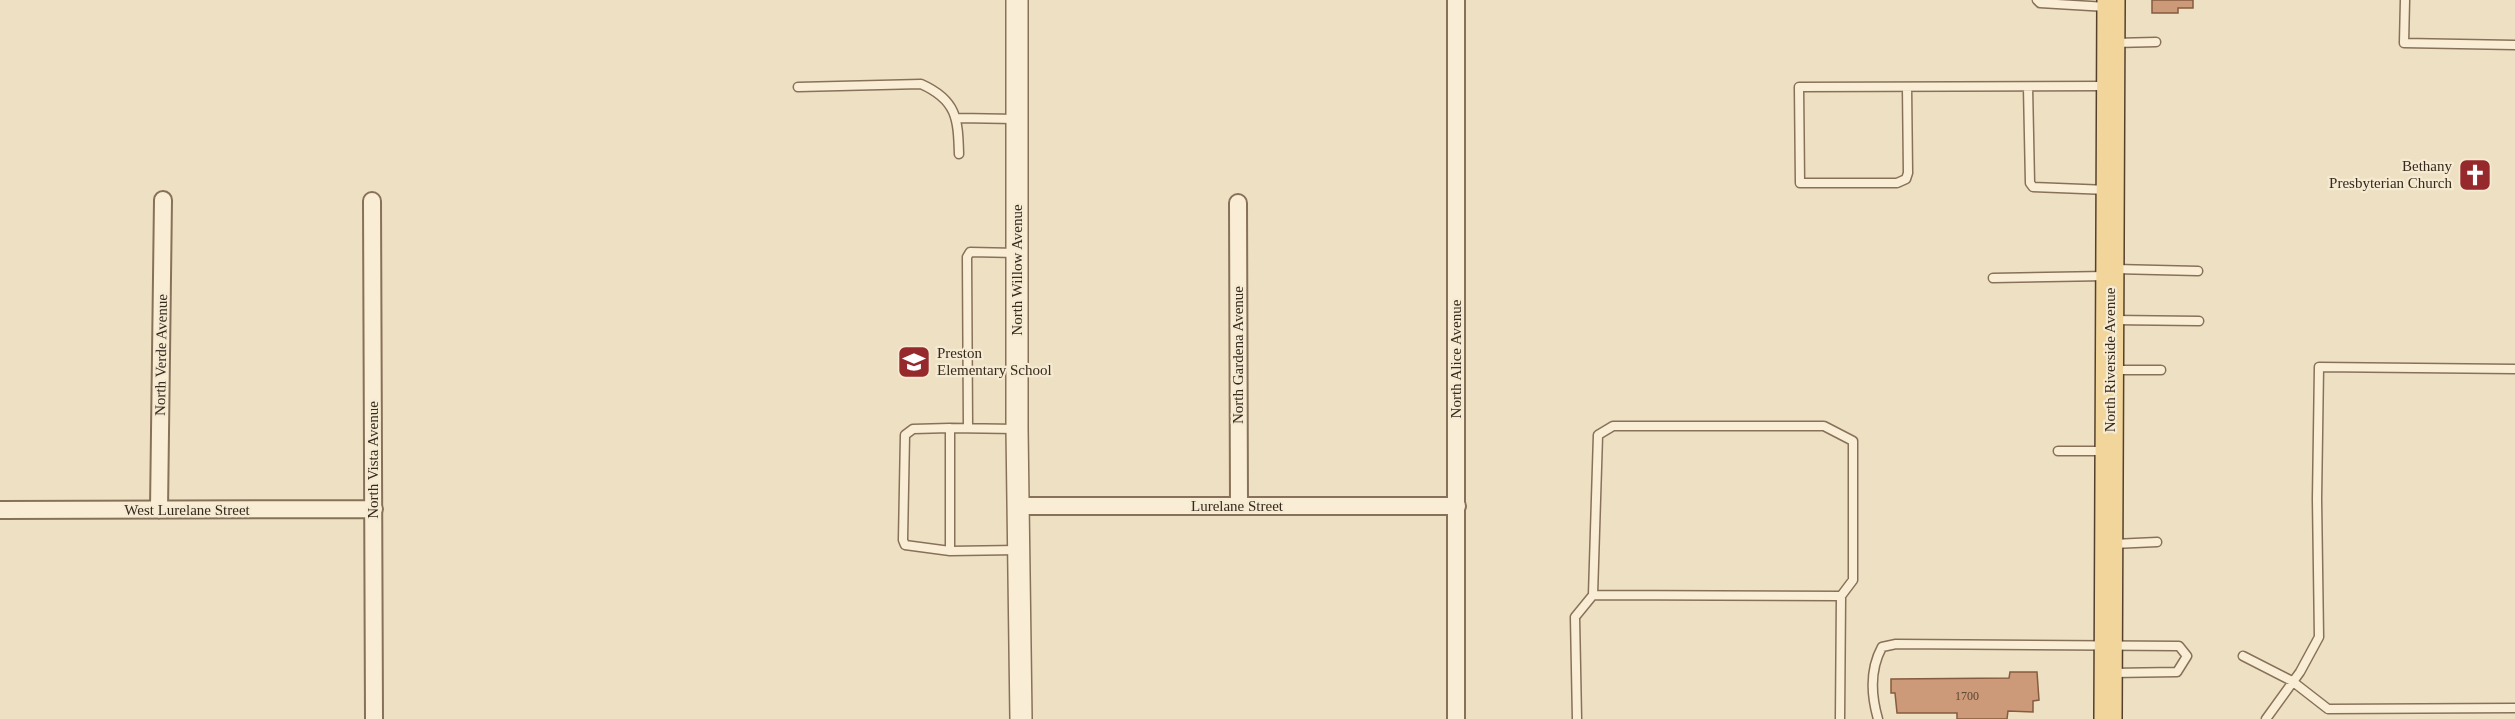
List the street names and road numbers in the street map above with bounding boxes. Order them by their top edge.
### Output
street label: North Willow Avenue [1009,204,1025,336]
street label: North Gardena Avenue [1230,286,1246,424]
street label: North Riverside Avenue [2102,287,2118,432]
street label: North Verde Avenue [152,294,170,416]
street label: North Alice Avenue [1448,299,1464,418]
street label: North Vista Avenue [365,401,381,519]
street label: Lurelane Street [1191,498,1284,514]
street label: West Lurelane Street [124,502,251,518]

